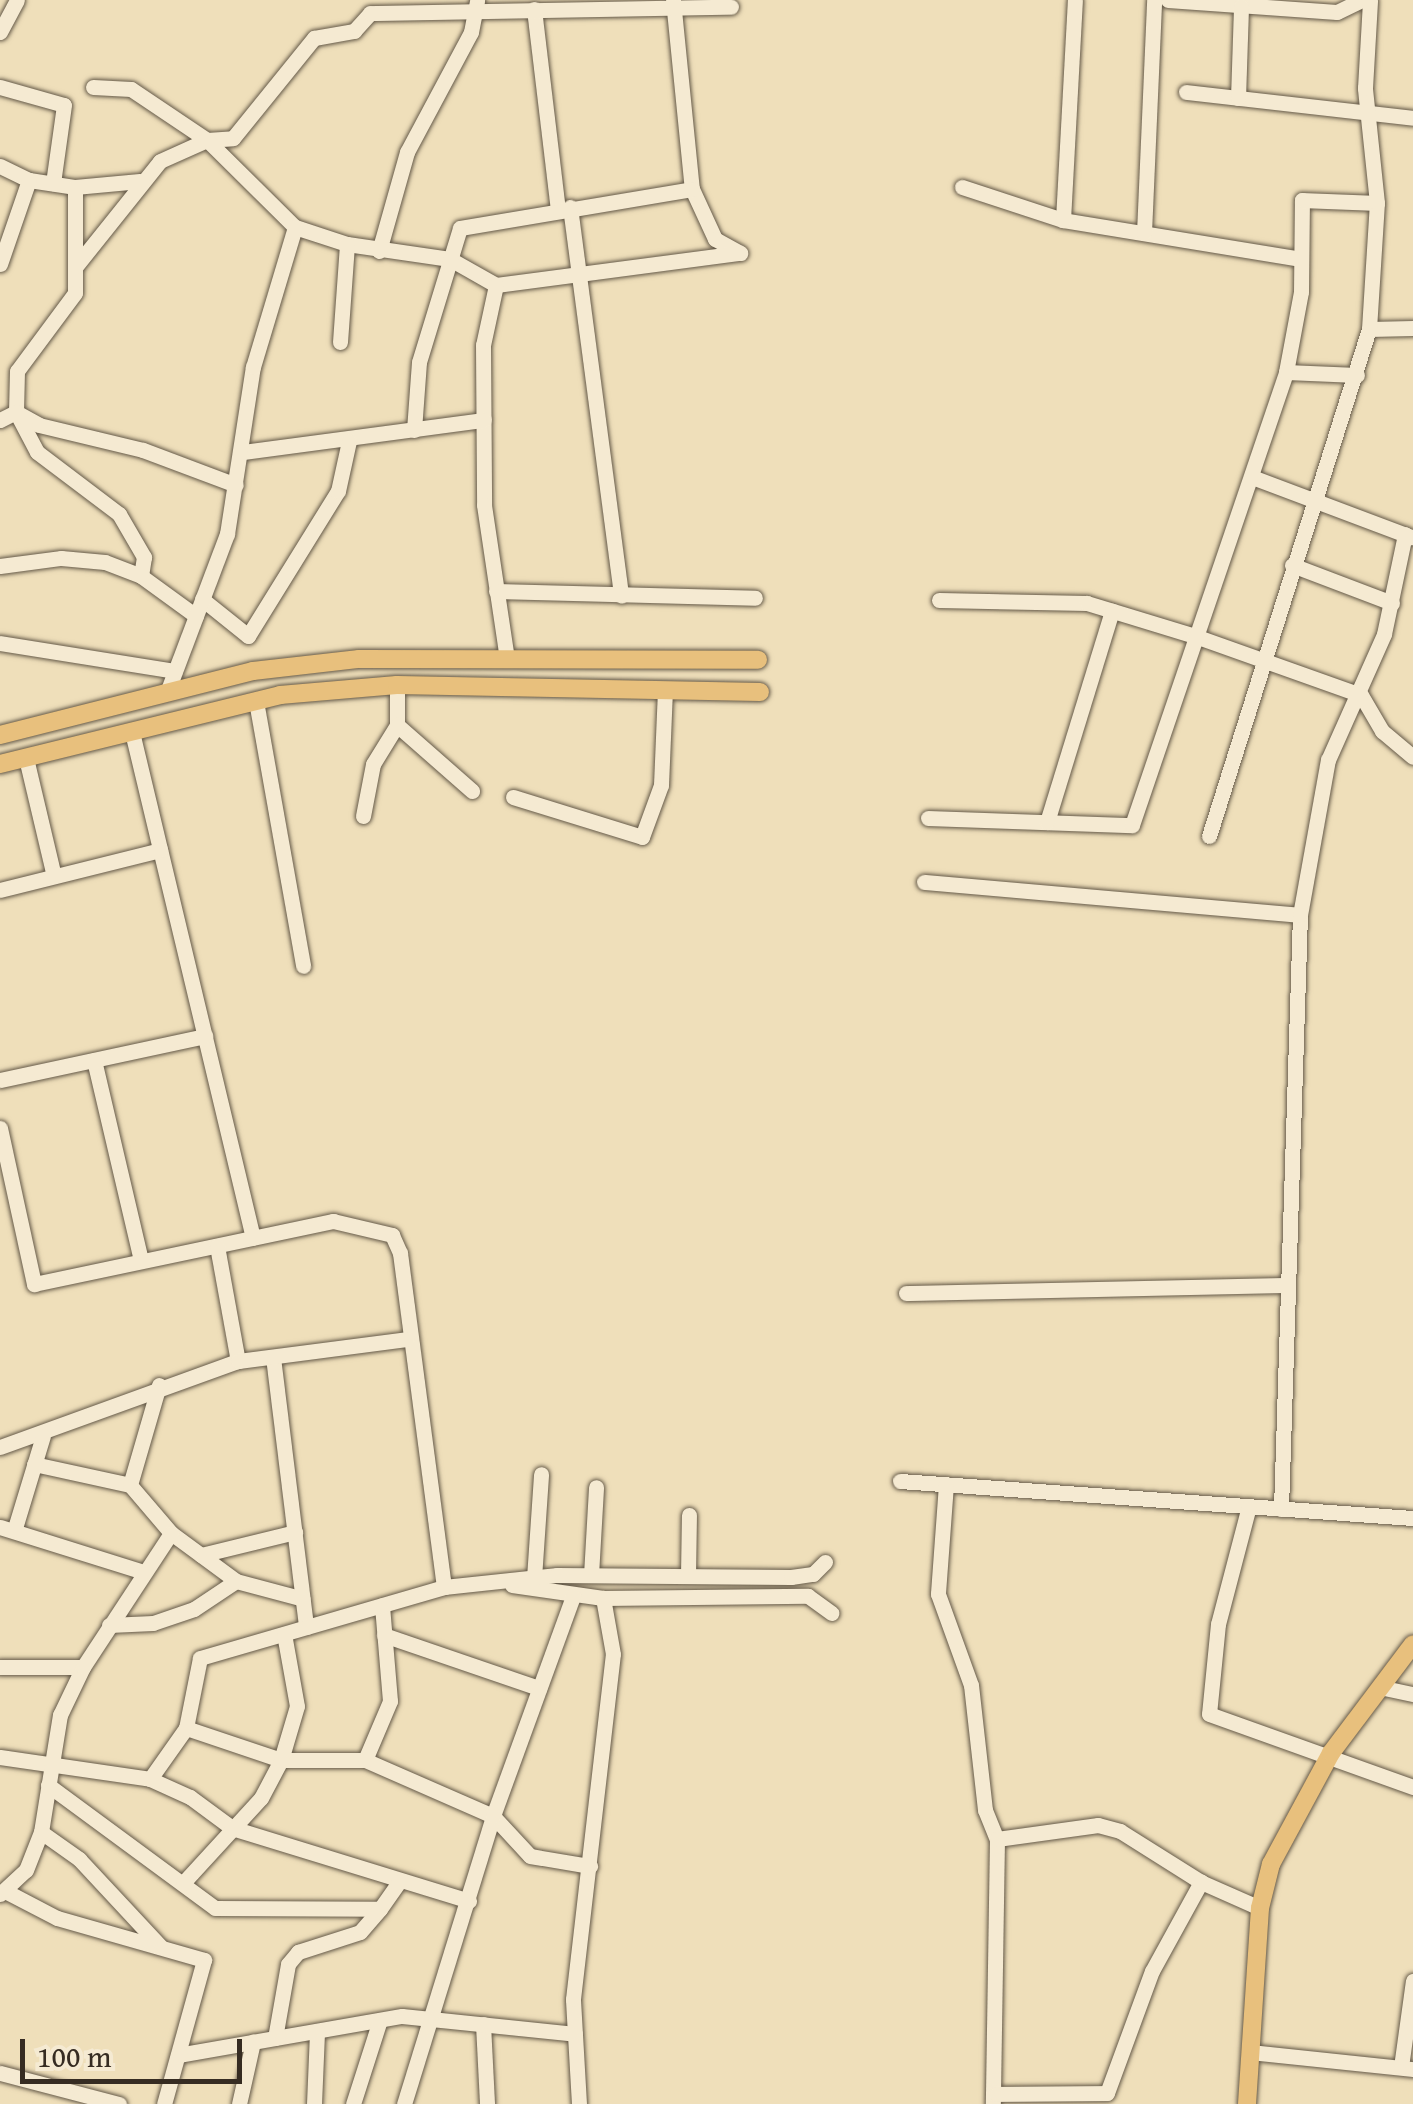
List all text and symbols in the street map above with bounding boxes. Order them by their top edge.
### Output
scale bar [25,2019,248,2081]
text: 100 m [37,2034,111,2078]

